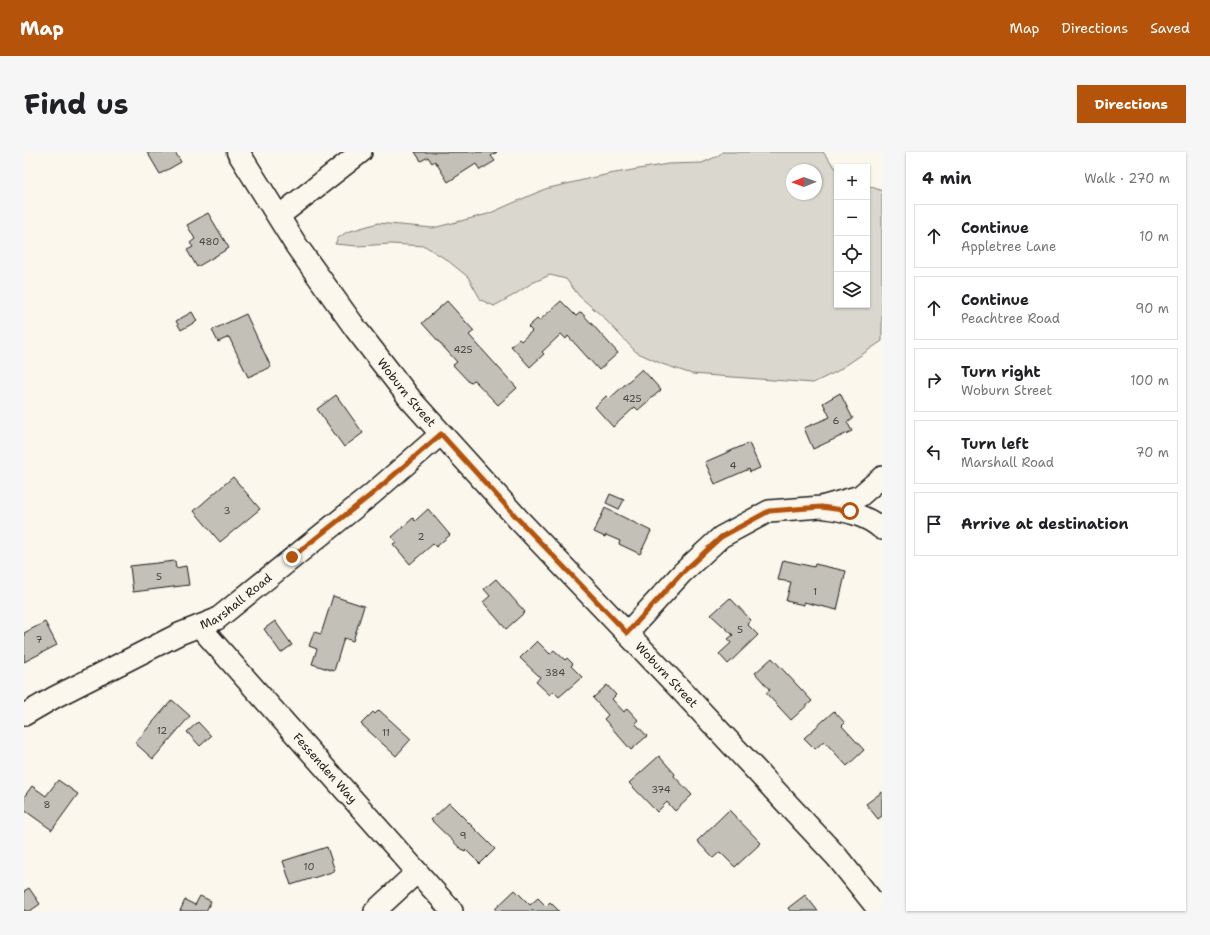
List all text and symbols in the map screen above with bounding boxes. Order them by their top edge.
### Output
text: Map [20,16,64,41]
text: Map [1010,19,1040,37]
text: Directions [1062,19,1128,37]
text: Saved [1150,19,1190,37]
text: Find us [24,85,129,123]
button: Directions [1077,85,1186,123]
north arrow [786,164,822,200]
map controls [834,164,870,308]
button: + [834,164,870,200]
text: 4 min [922,167,972,189]
text: Walk · 270 m [1084,170,1170,187]
button: − [834,200,870,236]
text: Continue [961,218,1029,238]
icon: ahead [923,225,945,247]
text: 10 m [1139,228,1169,245]
house number: 480 [199,235,219,248]
button: locate [834,236,870,272]
text: Appletree Lane [961,238,1056,255]
button: layers [834,272,870,308]
text: Continue [961,290,1029,310]
icon: ahead [923,297,945,319]
text: 90 m [1135,300,1169,317]
text: Peachtree Road [961,310,1060,327]
house number: 425 [453,343,473,356]
street label: Woburn Street [374,355,439,430]
text: Turn right [961,362,1041,382]
icon: right [923,369,945,391]
text: 100 m [1130,372,1169,389]
text: Woburn Street [961,382,1052,399]
house number: 425 [622,392,642,405]
house number: 6 [833,414,840,427]
text: Turn left [961,434,1029,454]
icon: left [923,441,945,463]
text: 70 m [1135,444,1169,461]
text: Marshall Road [961,454,1054,471]
house number: 4 [730,459,737,472]
route start [841,502,859,520]
house number: 3 [224,504,231,517]
icon: arrive [923,513,945,535]
text: Arrive at destination [961,514,1129,534]
house number: 2 [418,530,425,543]
route end [283,548,301,566]
house number: 5 [156,570,162,583]
street label: Marshall Road [198,570,275,633]
house number: 1 [813,585,817,598]
house number: 5 [737,623,743,636]
house number: 7 [36,633,43,646]
street label: Woburn Street [632,639,701,711]
house number: 384 [545,666,565,679]
house number: 12 [157,724,167,737]
house number: 11 [382,726,390,739]
street label: Fessenden Way [290,729,361,807]
house number: 374 [651,783,671,796]
house number: 8 [44,798,51,811]
house number: 9 [460,829,467,842]
house number: 10 [304,860,314,873]

